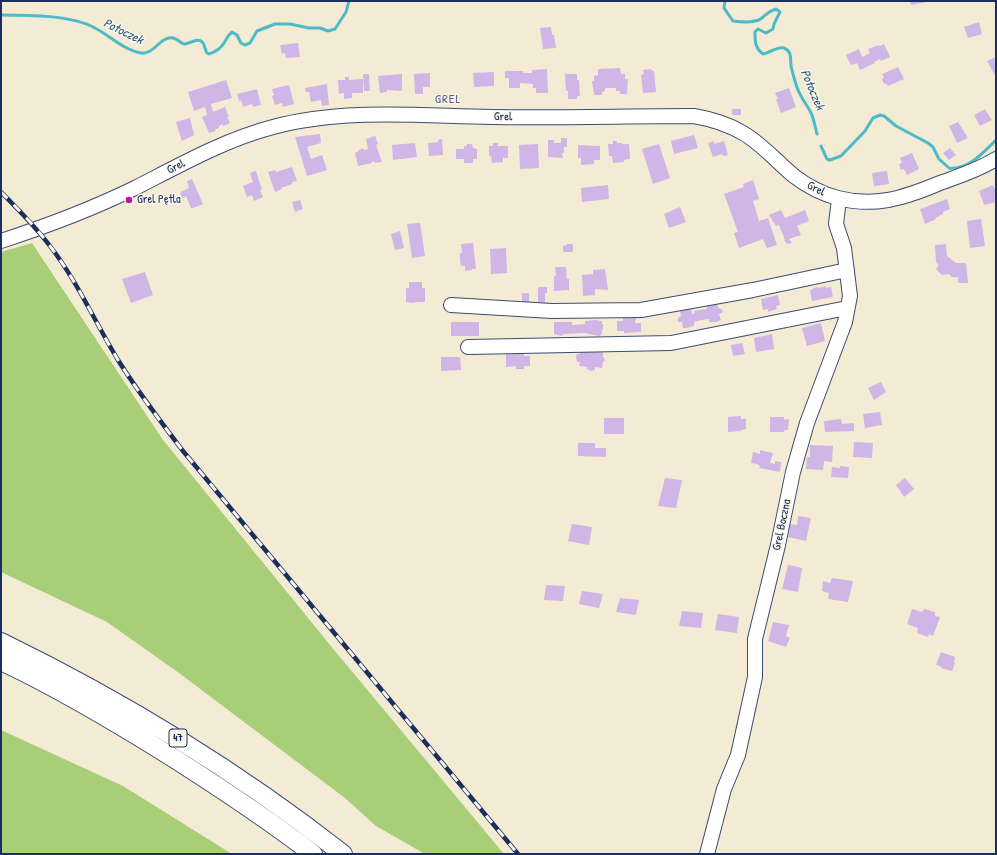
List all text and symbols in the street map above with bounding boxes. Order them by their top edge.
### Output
water label: Potoczek [101,16,145,48]
water label: Potoczek [797,67,827,113]
district label: GREL [435,92,461,108]
street label: Grel [494,110,512,124]
street label: Grel [165,156,187,178]
street label: Grel [805,179,827,199]
place label: Grel Pętla [137,193,181,207]
marker: Grel Pętla [124,195,134,205]
street label: Grel Boczna [770,498,794,552]
road number: 47 [169,729,187,747]

